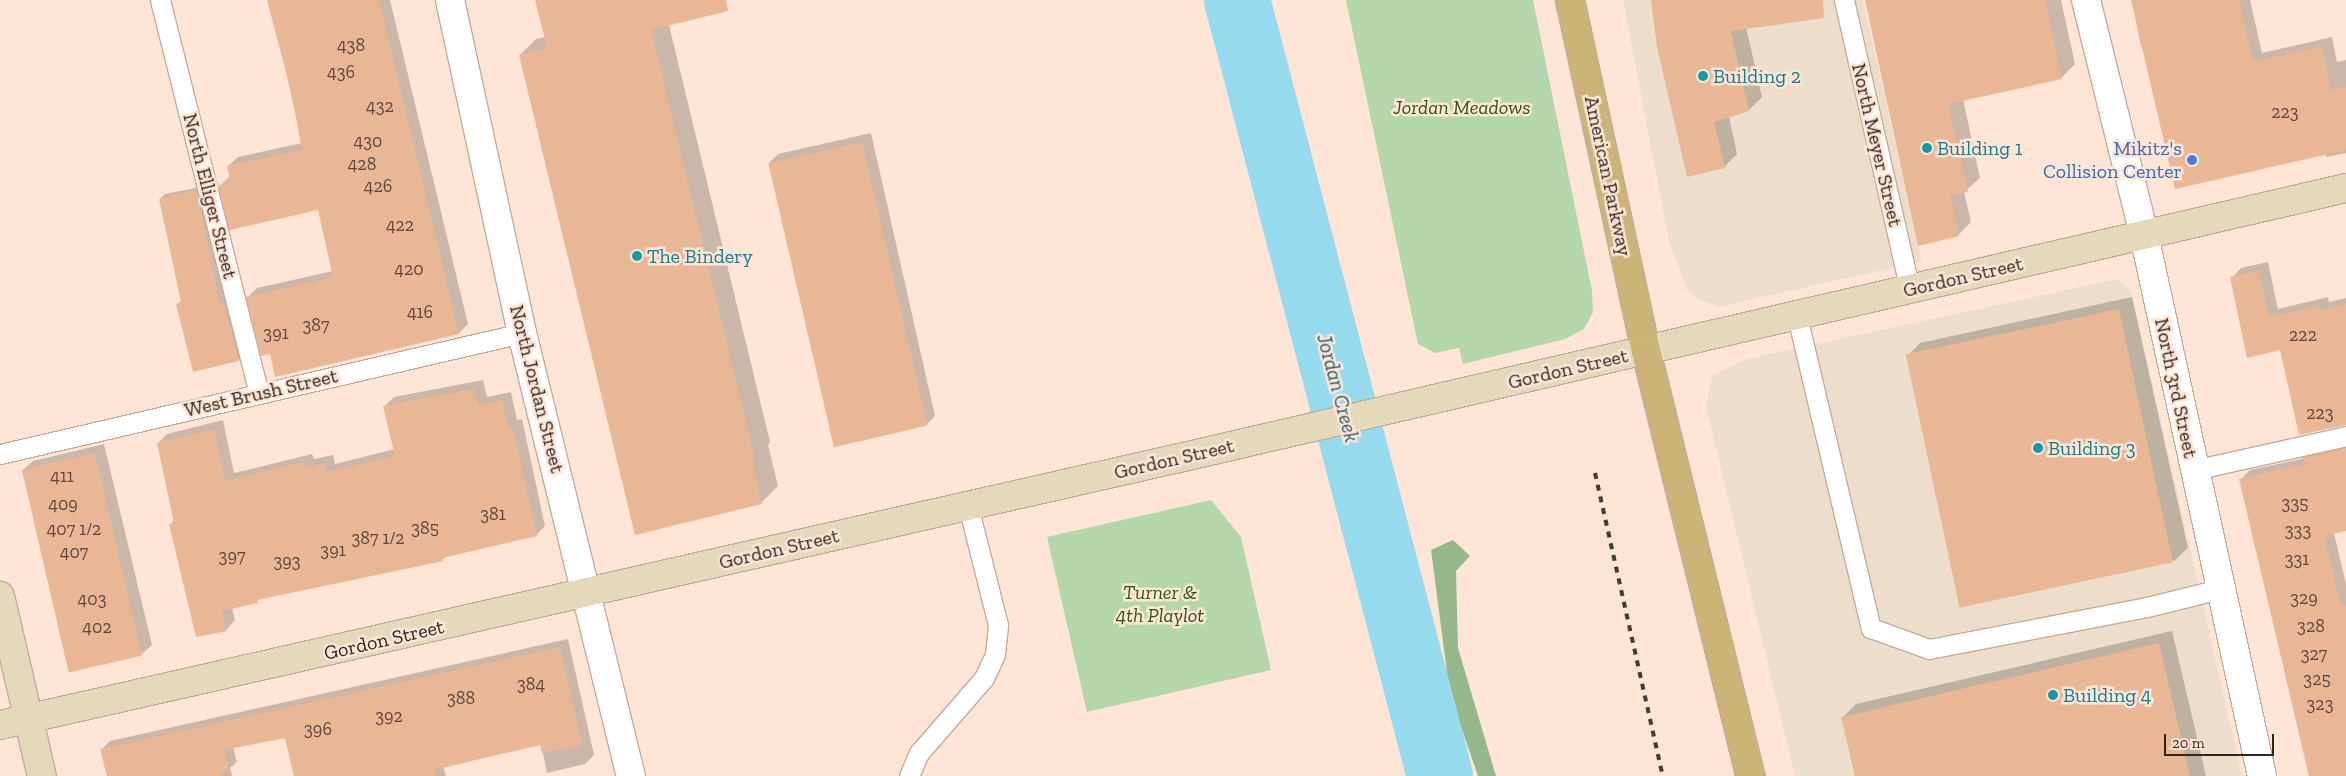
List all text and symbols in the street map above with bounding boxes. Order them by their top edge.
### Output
house number: 438 [337,34,365,56]
house number: 436 [327,61,355,83]
street label: North Meyer Street [1846,61,1908,229]
place label: Building 2 [1713,64,1801,88]
marker: Building 2 [1697,70,1709,82]
street label: American Parkway [1579,94,1637,258]
house number: 432 [366,95,394,117]
park label: Jordan Meadows [1393,95,1531,119]
house number: 223 [2271,101,2299,123]
street label: North Elliger Street [178,111,242,281]
house number: 430 [354,130,382,152]
place label: Building 1 [1937,136,2022,160]
place label: Mikitz's Collision Center [2043,136,2182,183]
marker: Building 1 [1921,142,1933,154]
house number: 428 [348,153,376,175]
marker: Mikitz's Collision Center [2186,154,2198,166]
house number: 426 [364,175,392,197]
house number: 422 [386,214,414,236]
place label: The Bindery [647,244,753,268]
marker: The Bindery [631,250,643,262]
street label: Gordon Street [1901,252,2025,302]
house number: 420 [394,258,424,280]
house number: 416 [407,301,433,323]
street label: North Jordan Street [504,302,570,476]
house number: 387 [303,314,329,336]
street label: North 3rd Street [2149,316,2203,460]
house number: 391 [263,322,289,344]
house number: 222 [2289,324,2317,346]
water label: Jordan Creek [1311,331,1365,445]
street label: Gordon Street [1506,344,1630,394]
street label: West Brush Street [182,364,340,422]
house number: 223 [2306,402,2334,424]
street label: Gordon Street [1112,434,1236,484]
place label: Building 3 [2048,436,2136,460]
marker: Building 3 [2032,442,2044,454]
house number: 411 [50,465,74,487]
house number: 335 [2282,492,2308,514]
house number: 409 [48,493,78,515]
house number: 381 [480,503,506,525]
house number: 385 [411,517,439,539]
house number: 407 1/2 [47,518,101,540]
house number: 333 [2285,519,2311,541]
street label: Gordon Street [717,524,841,574]
house number: 387 1/2 [351,527,405,549]
house number: 391 [320,539,346,561]
house number: 407 [60,541,88,563]
house number: 397 [219,545,245,567]
house number: 331 [2285,548,2309,570]
house number: 393 [273,550,301,572]
park label: Turner & 4th Playlot [1116,580,1204,627]
house number: 329 [2290,587,2318,609]
house number: 403 [78,588,106,610]
street label: Gordon Street [322,615,446,665]
house number: 328 [2297,615,2325,637]
house number: 402 [82,616,112,638]
house number: 327 [2301,643,2327,665]
house number: 325 [2303,668,2331,690]
house number: 384 [517,673,545,695]
place label: Building 4 [2063,683,2152,707]
house number: 388 [447,687,475,709]
marker: Building 4 [2047,689,2059,701]
house number: 323 [2307,693,2333,715]
house number: 392 [375,705,403,727]
house number: 396 [304,718,332,740]
scale bar [2166,724,2276,756]
text: 20 m [2172,734,2205,752]

